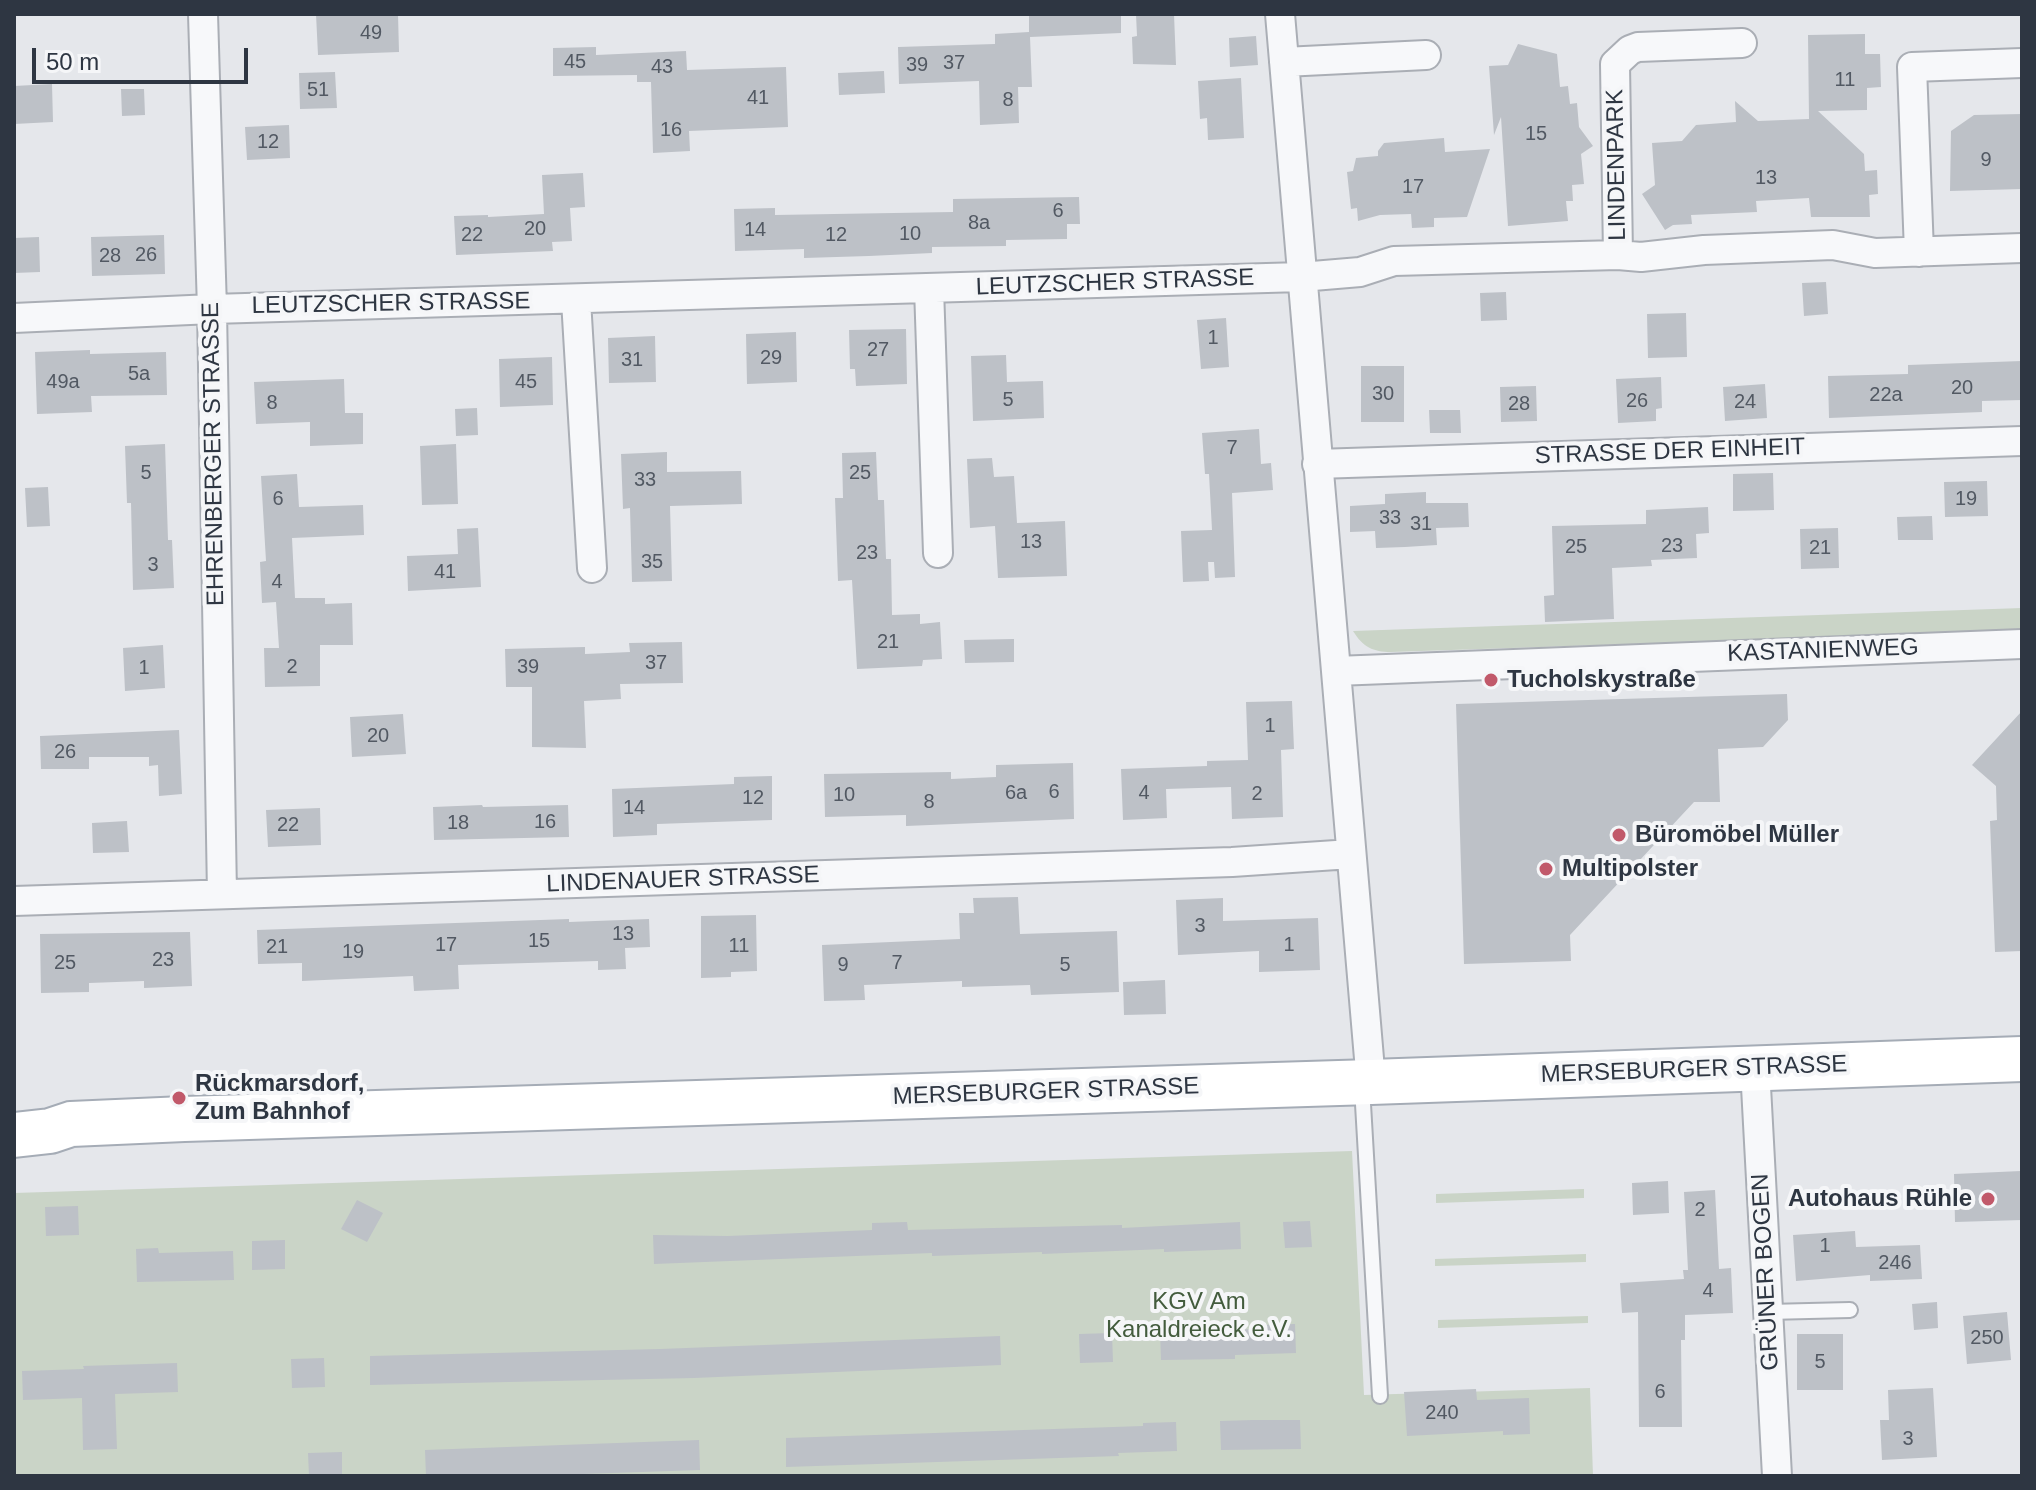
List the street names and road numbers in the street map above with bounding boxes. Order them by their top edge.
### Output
street label: LINDENPARK [1601,89,1633,241]
street label: LEUTZSCHER STRASSE [975,264,1255,302]
street label: LEUTZSCHER STRASSE [251,287,531,321]
street label: EHRENBERGER STRASSE [197,302,231,606]
street label: STRASSE DER EINHEIT [1534,433,1806,471]
street label: KASTANIENWEG [1727,633,1919,669]
street label: LINDENAUER STRASSE [546,861,820,899]
street label: MERSEBURGER STRASSE [1540,1050,1848,1090]
street label: MERSEBURGER STRASSE [892,1072,1200,1112]
street label: GRÜNER BOGEN [1746,1173,1786,1371]

